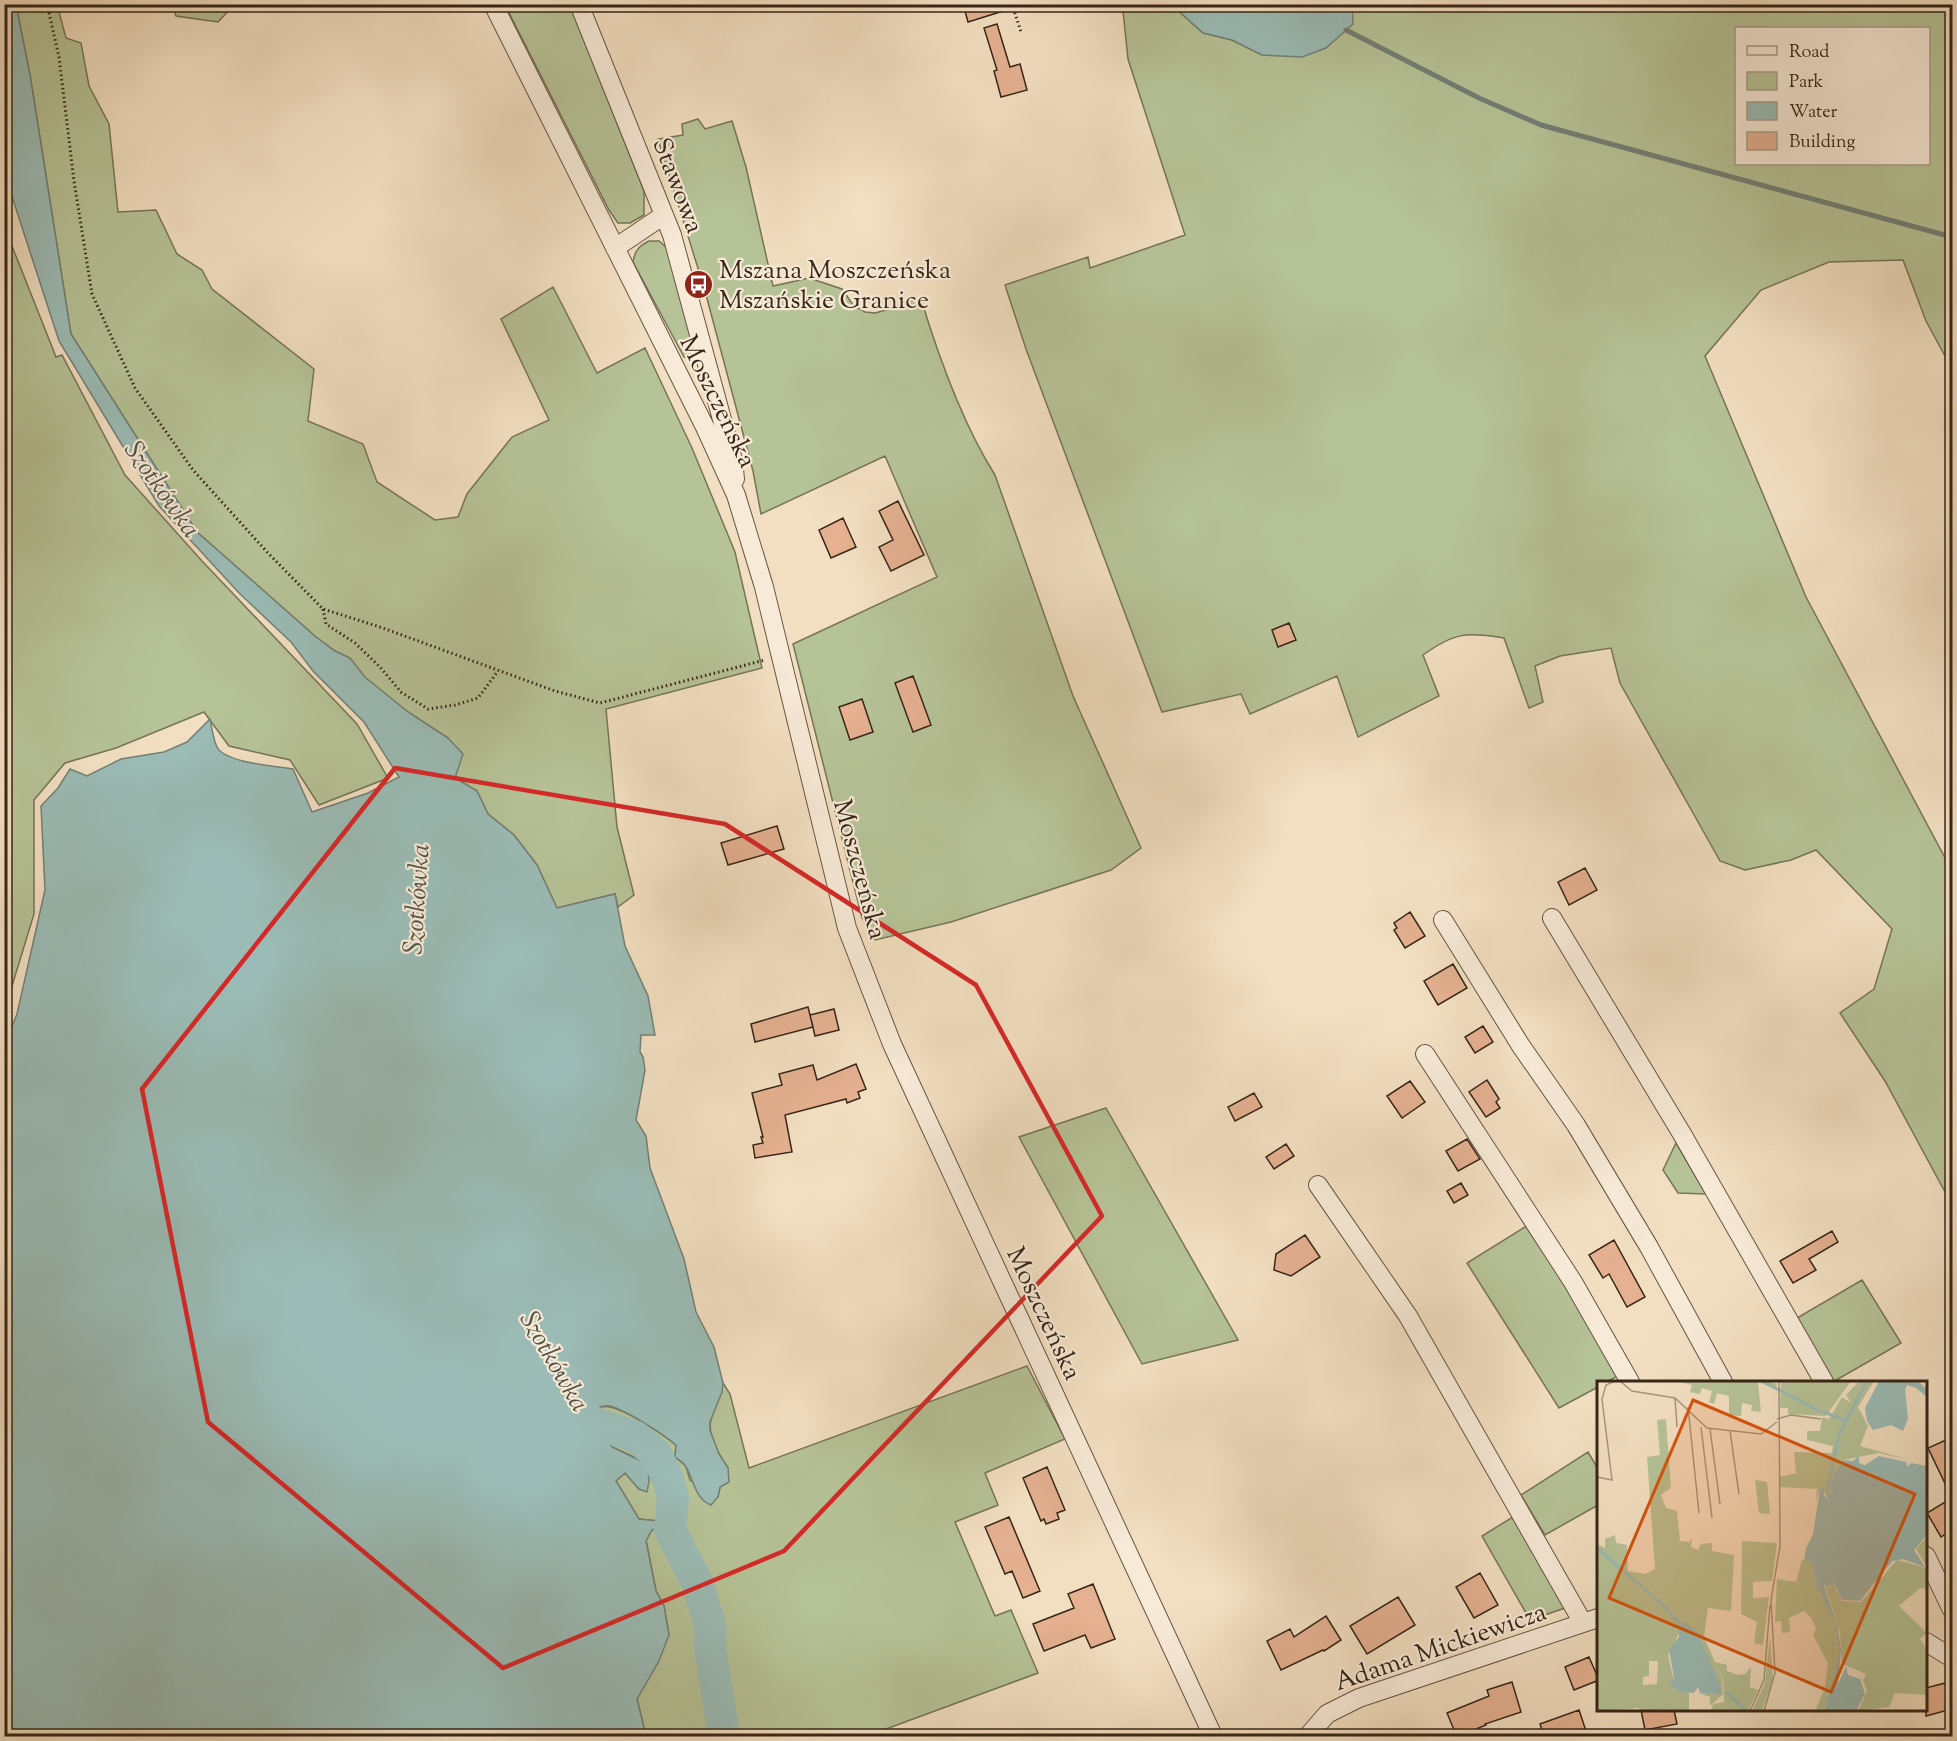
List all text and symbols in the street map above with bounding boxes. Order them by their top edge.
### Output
legend [1735,27,1930,165]
text: Road [1789,40,1829,66]
text: Park [1789,70,1824,96]
text: Water [1789,100,1838,126]
text: Building [1789,130,1855,156]
street label: Stawowa [642,133,712,239]
place label: Mszana Moszczeńska Mszańskie Granice [719,253,951,320]
bus stop icon: Mszana Moszczeńska Mszańskie Granice [682,268,714,300]
street label: Moszczeńska [669,330,765,475]
water label: Szotkówka [113,434,209,547]
street label: Moszczeńska [822,796,895,944]
water label: Szotkówka [395,843,442,956]
street label: Moszczeńska [996,1241,1090,1387]
water label: Szotkówka [508,1305,597,1420]
inset map [1597,1381,1927,1711]
street label: Adama Mickiewicza [1330,1595,1552,1702]

